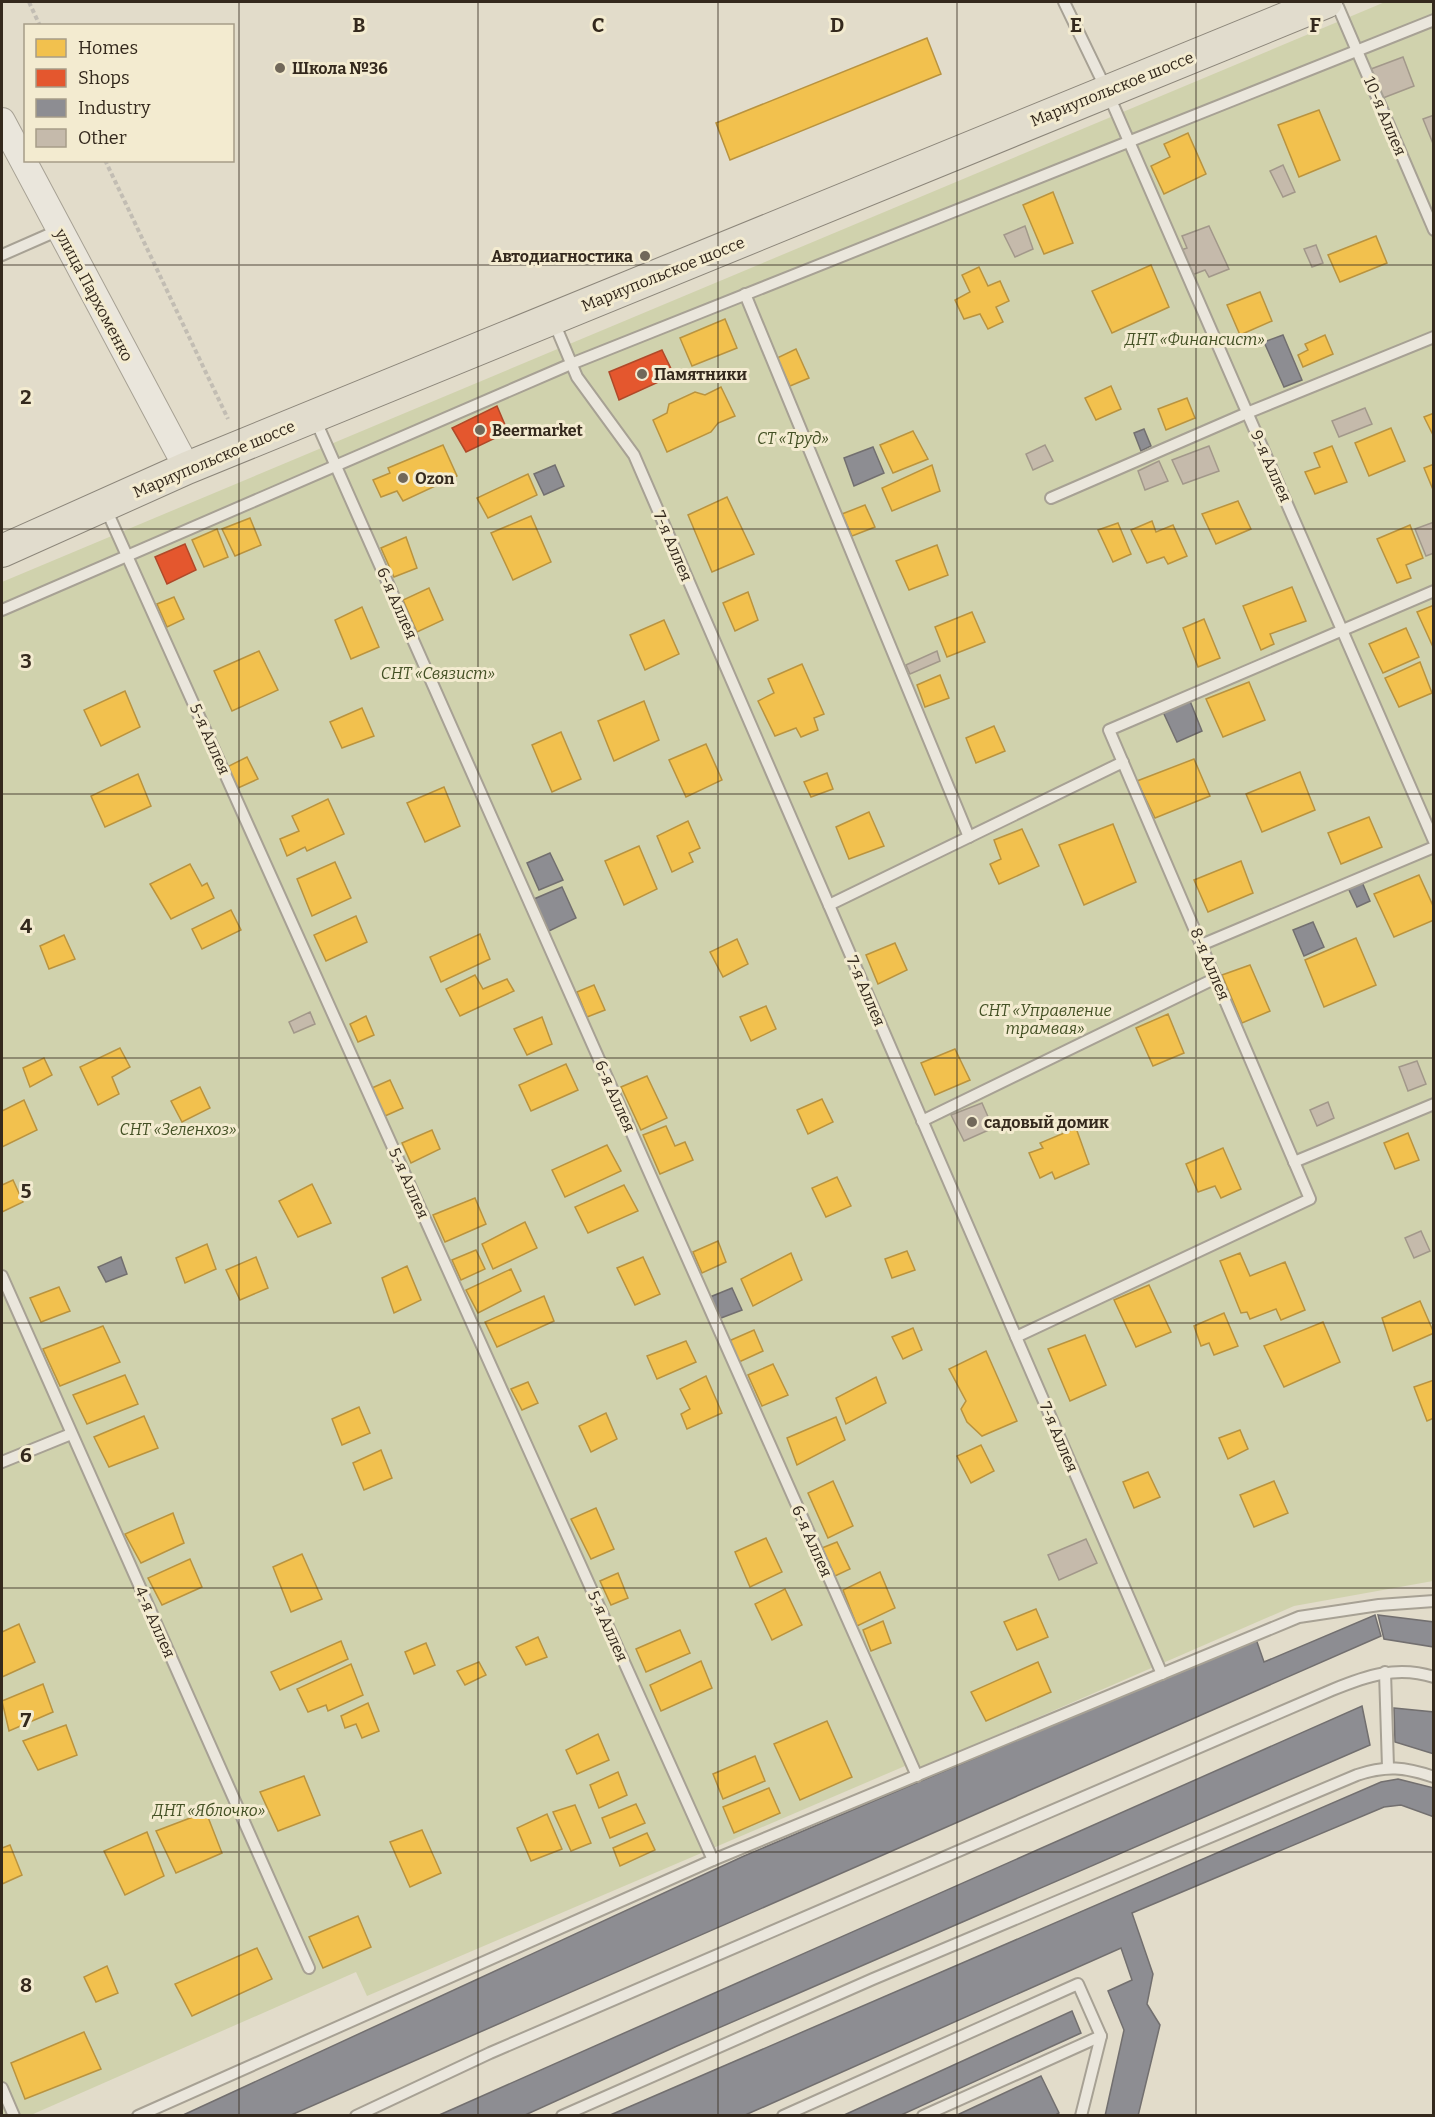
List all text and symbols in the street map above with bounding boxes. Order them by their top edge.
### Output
text: B [353,13,366,37]
text: C [592,13,604,37]
text: D [830,13,844,37]
text: E [1070,13,1082,37]
text: F [1309,13,1321,37]
legend [24,24,234,162]
text: Homes [78,37,138,59]
street label: Мариупольское шоссе [1028,48,1196,130]
place label: Школа №36 [292,59,388,78]
marker: Школа №36 [273,61,287,75]
text: Shops [78,67,130,89]
street label: 10-я Аллея [1360,74,1410,158]
text: Industry [78,97,151,119]
text: Other [78,127,127,149]
street label: улица Пархоменко [51,225,137,364]
street label: Мариупольское шоссе [579,233,747,315]
place label: Автодиагностика [491,247,633,266]
marker: Автодиагностика [638,249,652,263]
park label: ДНТ «Финансист» [1124,330,1265,349]
place label: Памятники [654,365,747,384]
marker: Памятники [635,367,649,381]
text: 2 [20,385,32,409]
street label: Мариупольское шоссе [130,416,298,502]
place label: Beermarket [492,421,584,440]
marker: Beermarket [473,423,487,437]
street label: 9-я Аллея [1247,427,1295,505]
park label: СТ «Труд» [757,429,829,448]
place label: Ozon [415,469,455,488]
marker: Ozon [396,471,410,485]
street label: 7-я Аллея [650,508,696,584]
street label: 6-я Аллея [373,564,421,642]
text: 3 [20,649,32,673]
park label: СНТ «Связист» [381,664,495,683]
street label: 5-я Аллея [186,701,234,778]
text: 4 [20,914,32,938]
street label: 8-я Аллея [1186,925,1234,1003]
street label: 7-я Аллея [843,953,889,1029]
park label: СНТ «Управление трамвая» [978,1001,1112,1038]
street label: 6-я Аллея [591,1057,639,1135]
place label: садовый домик [984,1113,1109,1132]
marker: садовый домик [965,1115,979,1129]
park label: СНТ «Зеленхоз» [120,1120,236,1139]
street label: 5-я Аллея [385,1145,433,1222]
text: 5 [21,1179,32,1203]
street label: 7-я Аллея [1036,1399,1082,1475]
text: 6 [20,1443,32,1467]
street label: 6-я Аллея [788,1502,836,1580]
street label: 4-я Аллея [131,1583,179,1661]
street label: 5-я Аллея [584,1588,632,1665]
text: 7 [21,1708,32,1732]
park label: ДНТ «Яблочко» [152,1801,265,1820]
text: 8 [20,1973,32,1997]

